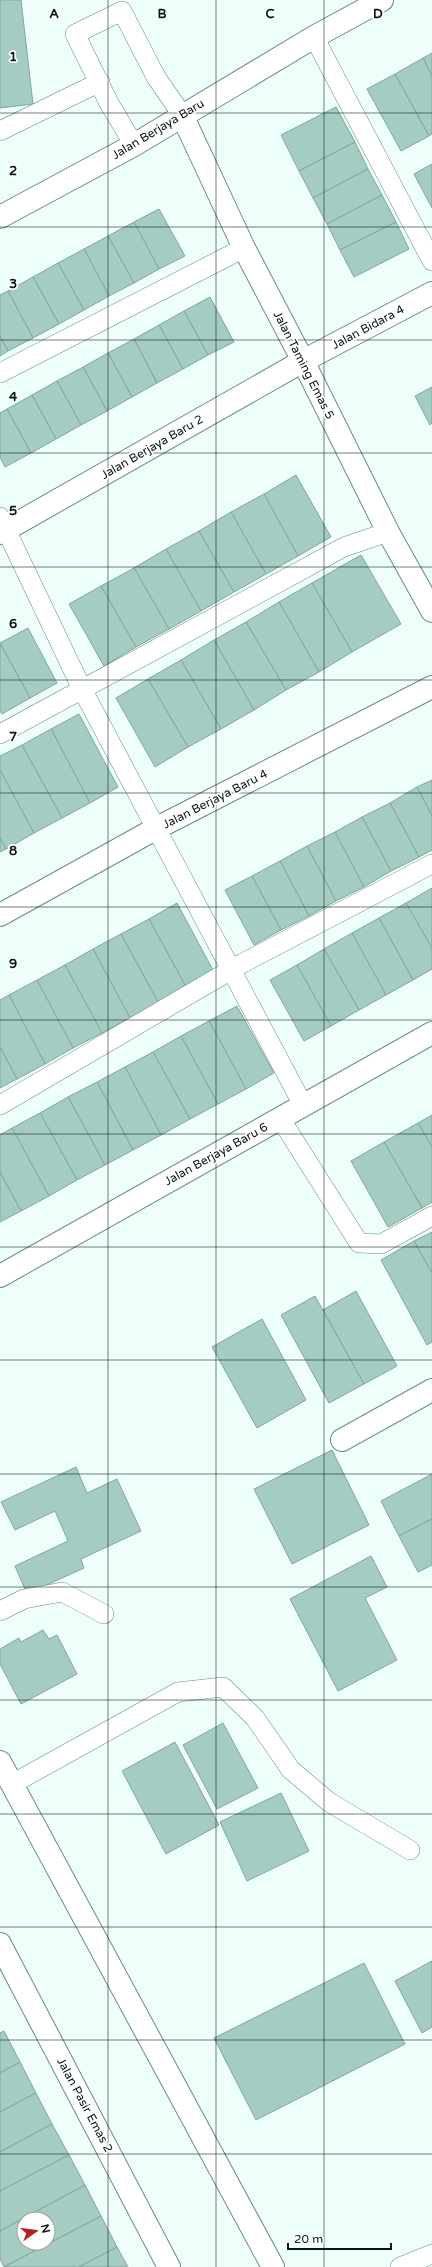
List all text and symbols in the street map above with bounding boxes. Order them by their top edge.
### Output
text: A [49,6,59,22]
text: B [157,6,167,22]
text: C [265,6,275,22]
text: D [373,6,383,22]
text: 1 [9,49,17,65]
street label: Jalan Berjaya Baru [109,96,207,162]
text: 2 [9,163,17,179]
text: 3 [9,276,17,292]
street label: Jalan Bidara 4 [329,302,407,352]
street label: Jalan Taming Emas 5 [271,309,337,421]
text: 4 [9,389,18,405]
street label: Jalan Berjaya Baru 2 [98,412,206,482]
text: 5 [9,503,17,519]
text: 6 [9,616,17,632]
text: 7 [9,729,17,745]
street label: Jalan Berjaya Baru 4 [160,766,270,831]
text: 8 [9,843,17,859]
text: 9 [9,956,17,972]
street label: Jalan Berjaya Baru 6 [162,1120,270,1188]
street label: Jalan Pasir Emas 2 [54,2055,116,2155]
north arrow [16,2211,56,2251]
text: N [38,2223,53,2235]
scale bar [288,2225,391,2251]
text: 20 m [294,2232,323,2246]

